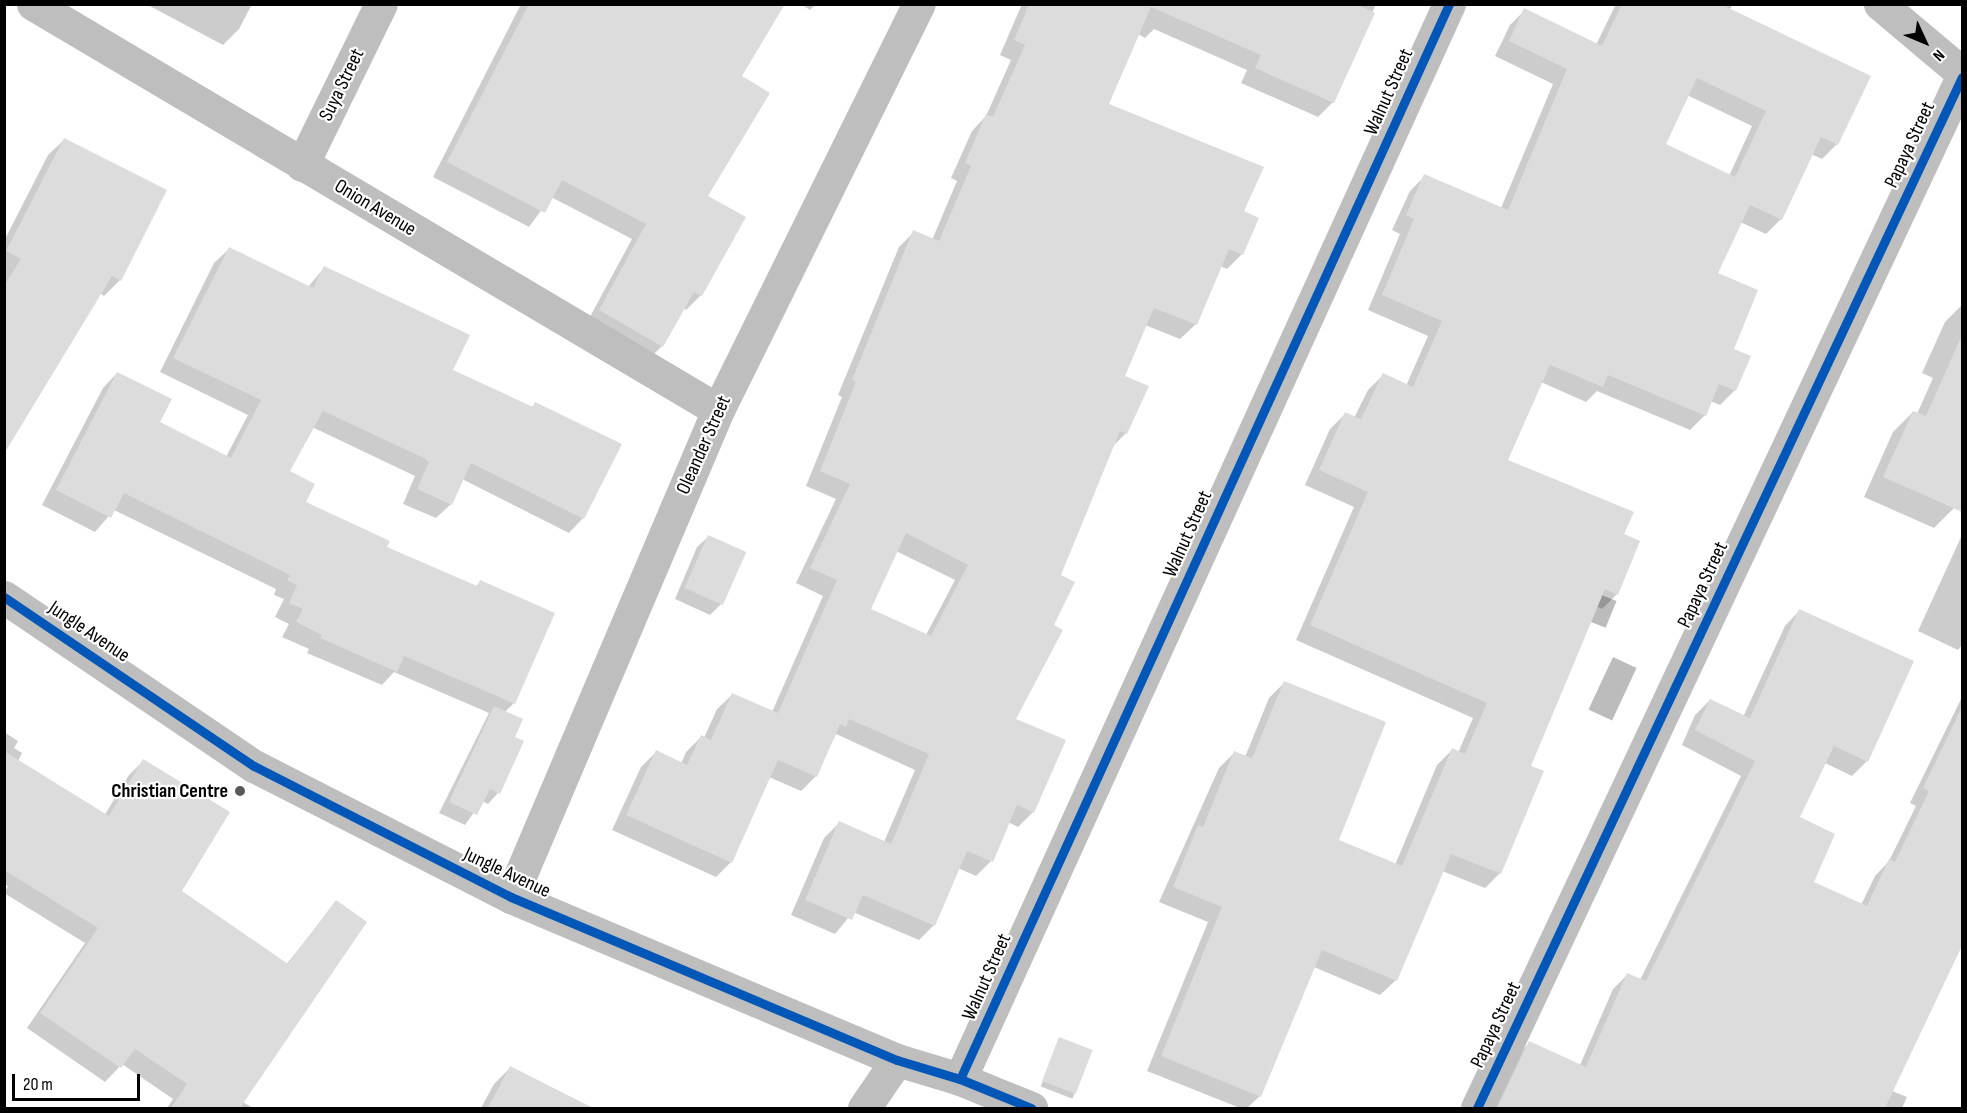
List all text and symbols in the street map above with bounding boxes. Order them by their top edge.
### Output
north arrow [1895,12,1955,72]
street label: Suya Street [314,45,370,125]
street label: Walnut Street [1359,45,1419,139]
text: N [1929,45,1948,65]
street label: Papaya Street [1880,98,1940,192]
street label: Onion Avenue [330,174,420,242]
street label: Oleander Street [672,392,736,498]
street label: Walnut Street [1158,487,1218,581]
street label: Papaya Street [1673,538,1733,632]
street label: Jungle Avenue [44,596,134,668]
place label: Christian Centre [111,779,228,803]
marker: Christian Centre [233,784,247,798]
street label: Jungle Avenue [460,843,554,903]
street label: Walnut Street [957,930,1017,1024]
street label: Papaya Street [1466,978,1526,1072]
scale bar [15,1062,142,1100]
text: 20 m [23,1074,53,1095]

